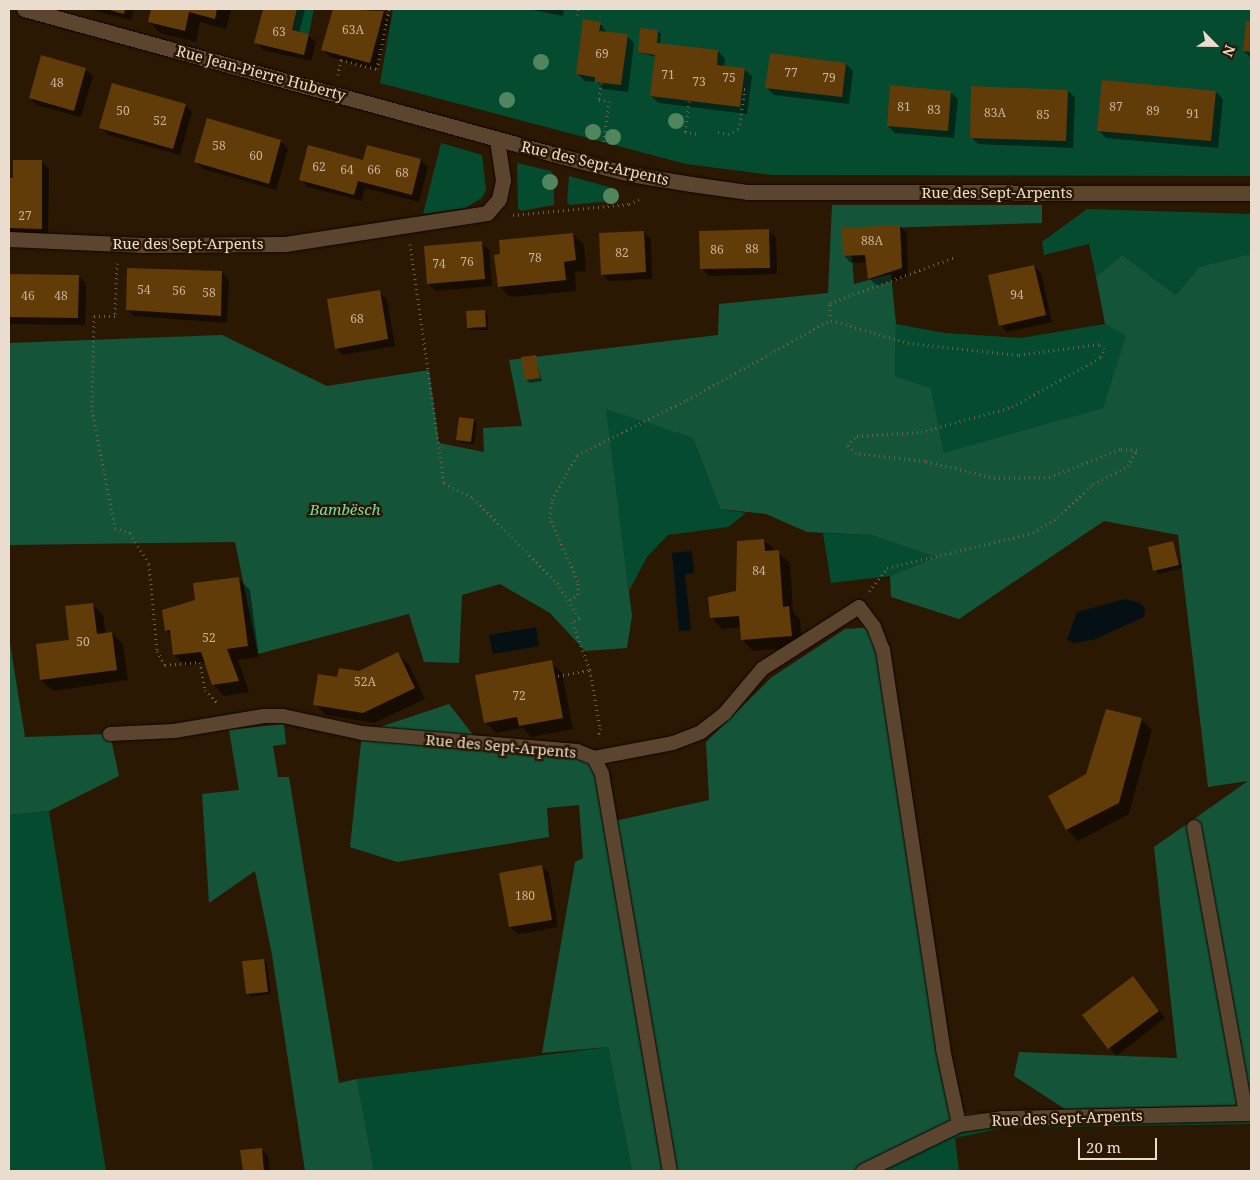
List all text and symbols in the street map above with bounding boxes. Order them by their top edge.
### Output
north arrow [1190,20,1240,70]
house number: 63A [342,23,364,37]
house number: 63 [272,25,286,39]
street label: Rue Jean-Pierre Huberty [174,42,348,104]
text: N [1218,42,1240,60]
house number: 69 [595,47,609,61]
house number: 77 [784,66,798,80]
house number: 71 [661,68,675,82]
house number: 75 [722,71,736,85]
house number: 79 [822,71,836,85]
house number: 73 [692,75,706,89]
house number: 48 [50,76,64,90]
house number: 81 [897,100,911,114]
house number: 87 [1109,100,1123,114]
house number: 83 [927,103,941,117]
house number: 50 [116,104,130,118]
house number: 89 [1146,104,1160,118]
house number: 83A [984,106,1006,120]
house number: 91 [1186,107,1200,121]
house number: 85 [1036,108,1050,122]
house number: 52 [153,114,167,128]
street label: Rue des Sept-Arpents [519,137,671,189]
house number: 58 [212,139,226,153]
house number: 60 [249,149,263,163]
house number: 62 [312,160,326,174]
house number: 64 [340,163,354,177]
house number: 66 [367,163,381,177]
house number: 68 [395,166,409,180]
street label: Rue des Sept-Arpents [921,184,1073,202]
house number: 27 [18,209,32,223]
house number: 88A [861,234,883,248]
street label: Rue des Sept-Arpents [112,235,264,253]
house number: 88 [745,242,759,256]
house number: 86 [710,243,724,257]
house number: 82 [615,246,629,260]
house number: 78 [528,251,542,265]
house number: 76 [460,255,474,269]
house number: 74 [432,257,446,271]
house number: 54 [137,283,151,297]
house number: 56 [172,284,186,298]
house number: 58 [202,286,216,300]
house number: 94 [1010,288,1024,302]
house number: 46 [21,289,35,303]
house number: 48 [54,289,68,303]
house number: 68 [350,312,364,326]
park label: Bambësch [309,501,381,519]
house number: 84 [752,564,766,578]
house number: 52 [202,631,216,645]
house number: 50 [76,635,90,649]
house number: 52A [354,675,376,689]
house number: 72 [512,689,526,703]
street label: Rue des Sept-Arpents [425,730,577,762]
house number: 180 [515,889,535,903]
street label: Rue des Sept-Arpents [991,1106,1143,1130]
scale bar [1080,1128,1159,1160]
text: 20 m [1086,1137,1121,1157]

